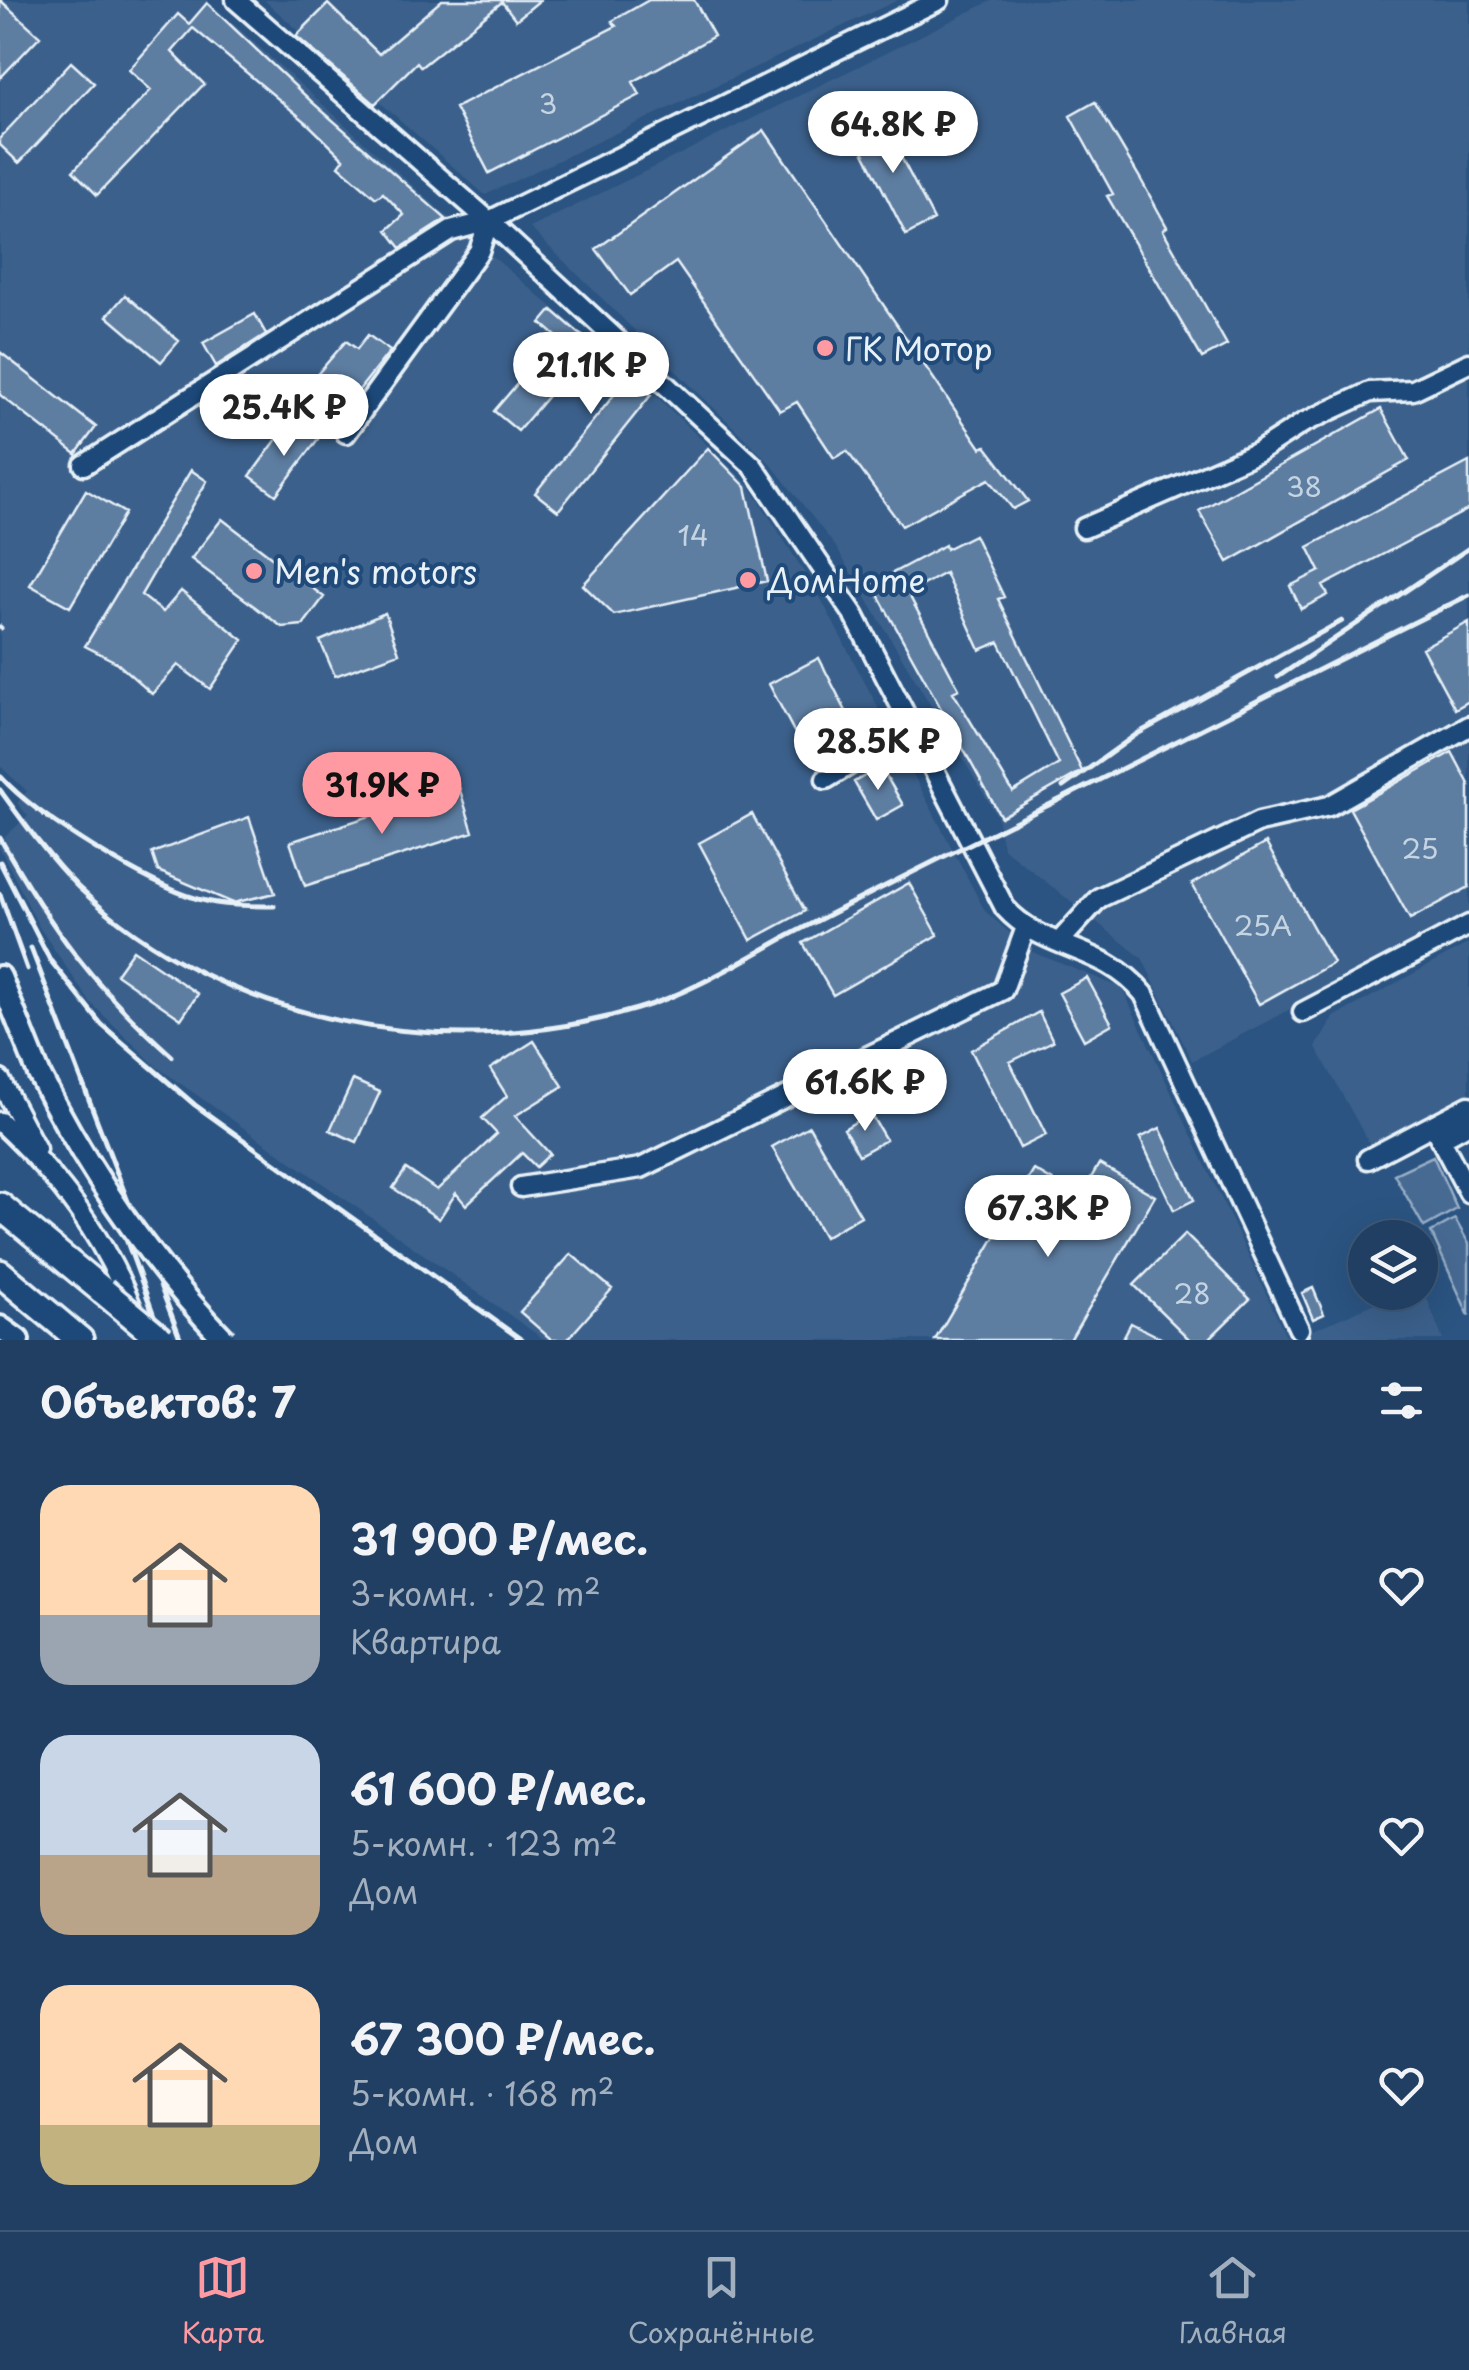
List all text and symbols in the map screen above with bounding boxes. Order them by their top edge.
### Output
house number: 3 [539,81,557,124]
pin: 64.8K ₽ [801,91,985,176]
text: 64.8K ₽ [830,99,956,147]
place label: ГК Мотор [845,324,993,372]
pin: 21.1K ₽ [499,332,683,417]
marker: ГК Мотор [814,337,836,359]
text: 21.1K ₽ [535,340,647,388]
pin: 25.4K ₽ [192,374,376,459]
text: 25.4K ₽ [222,382,346,430]
house number: 38 [1286,464,1322,507]
house number: 14 [677,513,709,556]
place label: Men's motors [274,547,477,595]
place label: ДомHome [767,556,926,604]
marker: Men's motors [243,560,265,582]
marker: ДомHome [737,569,759,591]
pin: 28.5K ₽ [786,708,970,793]
text: 28.5K ₽ [816,716,940,764]
pin: 31.9K ₽ [290,752,474,837]
text: 31.9K ₽ [324,760,440,808]
house number: 25 [1401,826,1439,869]
house number: 25А [1234,903,1292,946]
pin: 61.6K ₽ [773,1049,957,1134]
text: 61.6K ₽ [805,1057,925,1105]
pin: 67.3K ₽ [956,1175,1140,1260]
text: 67.3K ₽ [987,1183,1109,1231]
map controls [1348,1220,1438,1310]
button: layers [1348,1220,1438,1310]
house number: 28 [1173,1271,1211,1314]
text: Объектов: 7 [40,1369,296,1432]
icon: filters [1374,1373,1429,1428]
text: 31 900 ₽/мес. [350,1506,648,1569]
icon: home [120,1525,240,1645]
icon: heart [1374,1558,1429,1613]
text: 3-комн. · 92 m² [350,1569,601,1617]
text: Квартира [350,1617,501,1665]
text: 61 600 ₽/мес. [350,1756,647,1819]
icon: home [120,1775,240,1895]
icon: heart [1374,1808,1429,1863]
text: 5-комн. · 123 m² [350,1819,618,1867]
text: Дом [350,1867,419,1915]
text: 67 300 ₽/мес. [350,2006,656,2069]
icon: home [120,2025,240,2145]
icon: heart [1374,2058,1429,2113]
text: 5-комн. · 168 m² [350,2069,614,2117]
text: Дом [350,2117,419,2165]
tab: Карта [182,2250,264,2353]
tab: Сохранённые [628,2250,815,2353]
tab: Главная [1179,2250,1287,2353]

